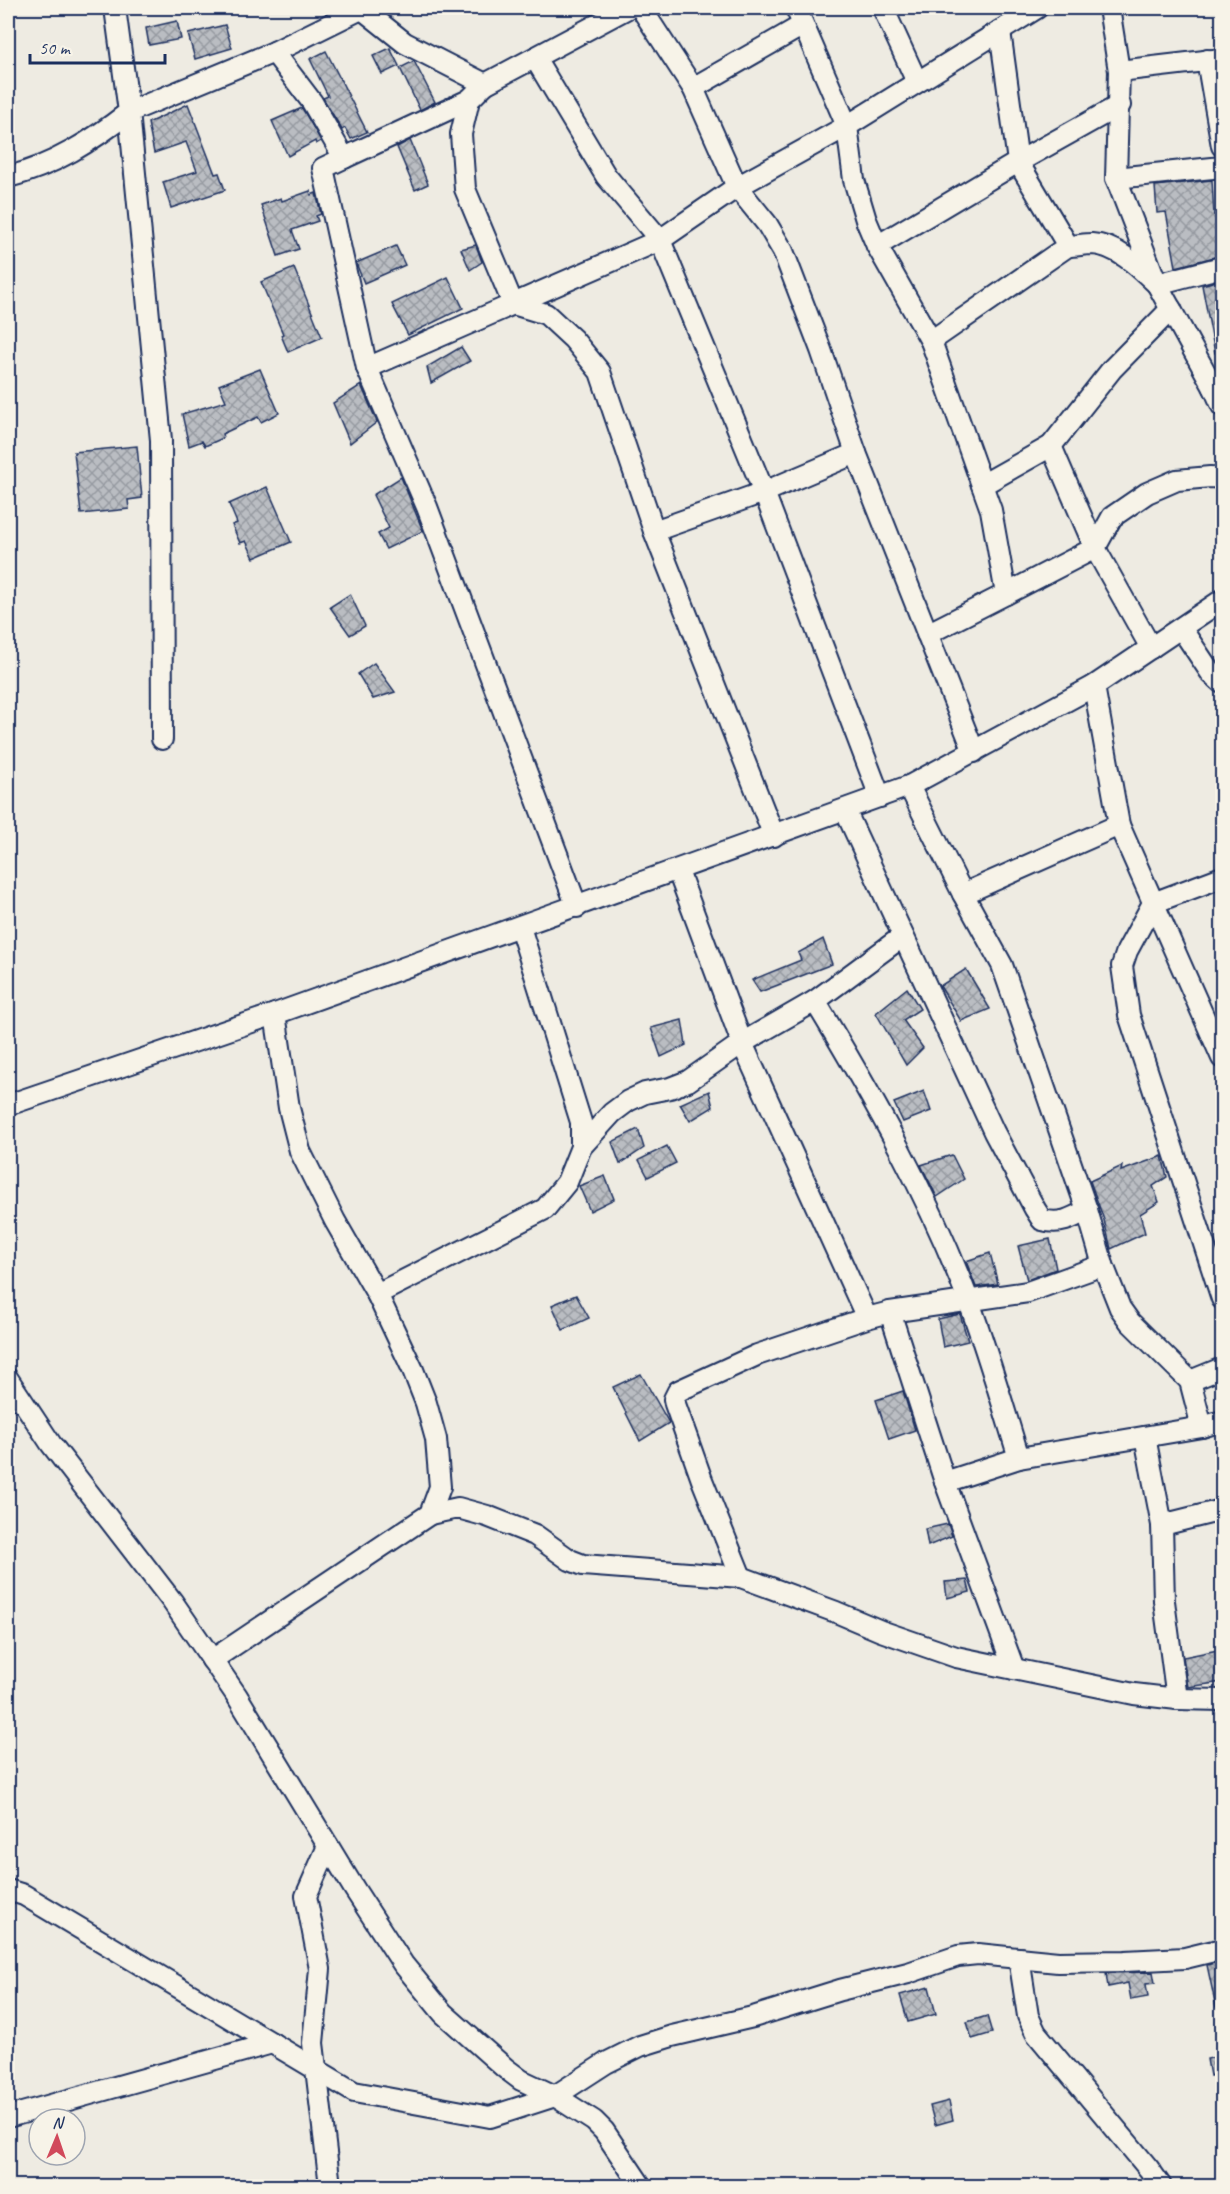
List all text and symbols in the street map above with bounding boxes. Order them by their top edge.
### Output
scale bar [30,27,165,65]
text: 50 m [39,37,72,59]
north arrow [27,2107,87,2167]
text: N [52,2113,66,2133]

